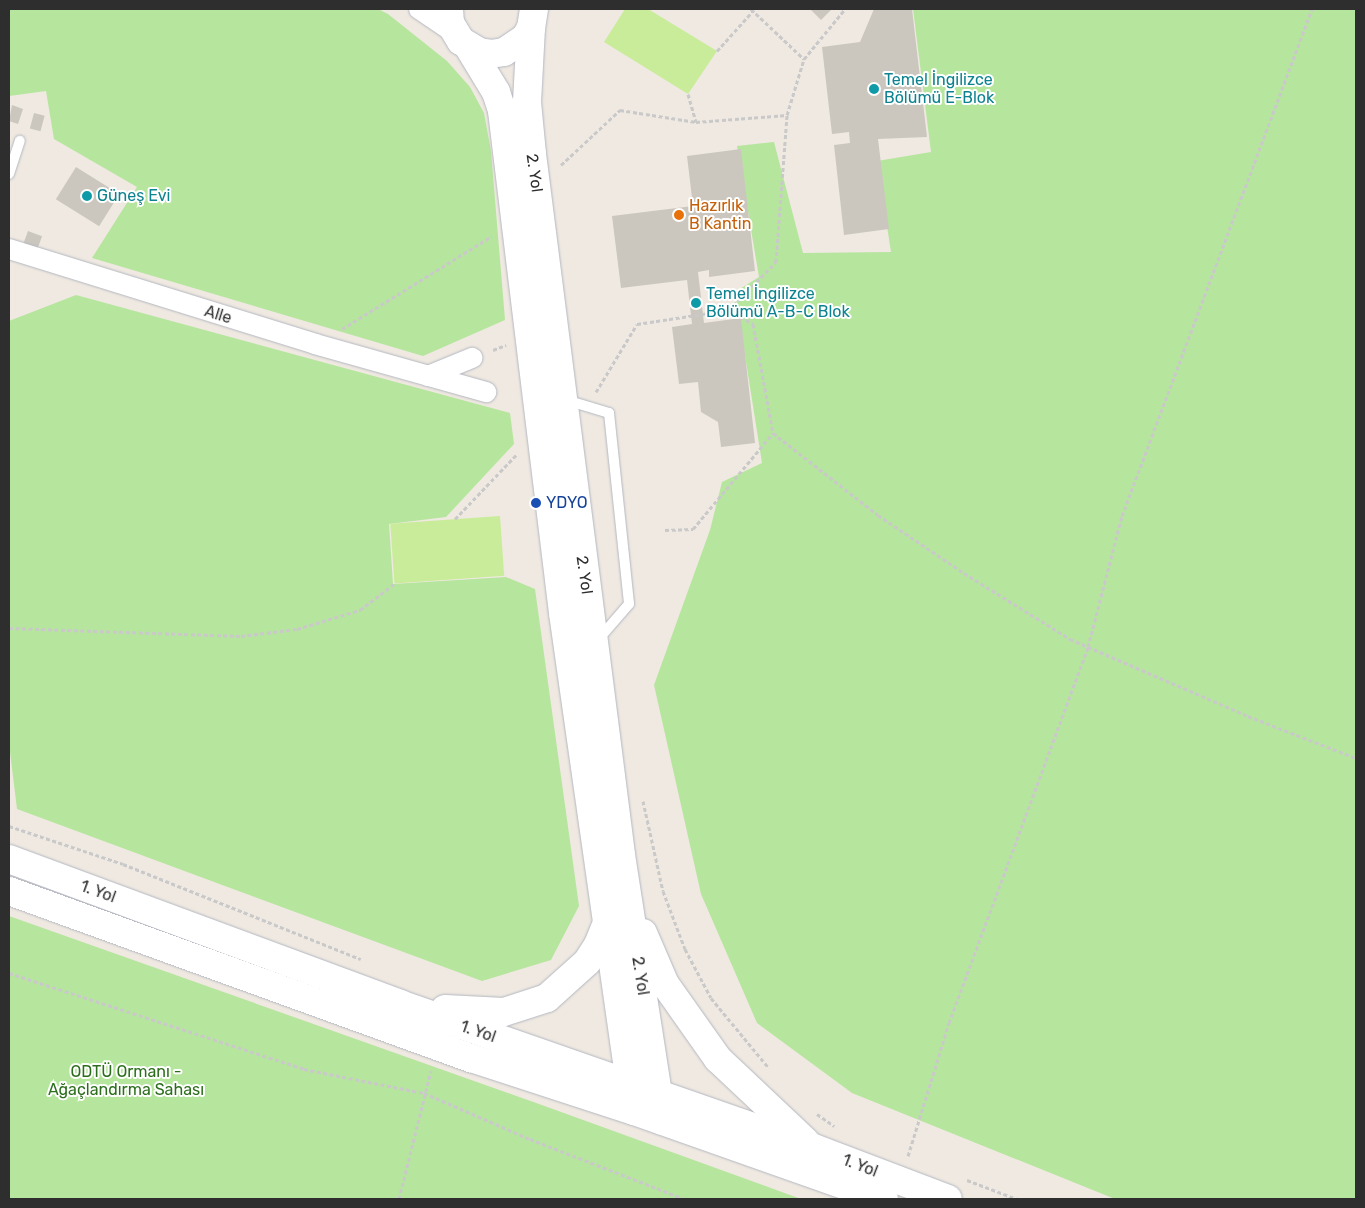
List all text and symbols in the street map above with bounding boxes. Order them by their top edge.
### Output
place label: Temel İngilizce Bölümü E-Blok [884,70,994,108]
marker: Temel İngilizce Bölümü E-Blok [868,83,880,95]
street label: 2. Yol [522,152,546,194]
place label: Güneş Evi [97,186,170,206]
marker: Güneş Evi [81,190,93,202]
place label: Hazırlık B Kantin [689,196,751,234]
marker: Hazırlık B Kantin [673,209,685,221]
place label: Temel İngilizce Bölümü A-B-C Blok [706,284,850,322]
marker: Temel İngilizce Bölümü A-B-C Blok [690,297,702,309]
street label: Alle [202,302,234,328]
place label: YDYO [546,493,588,513]
marker: YDYO [530,497,542,509]
street label: 2. Yol [572,554,596,596]
street label: 1. Yol [77,877,119,907]
street label: 2. Yol [627,955,653,997]
street label: 1. Yol [457,1017,499,1047]
park label: ODTÜ Ormanı - Ağaçlandırma Sahası [48,1062,204,1100]
street label: 1. Yol [839,1150,881,1182]

